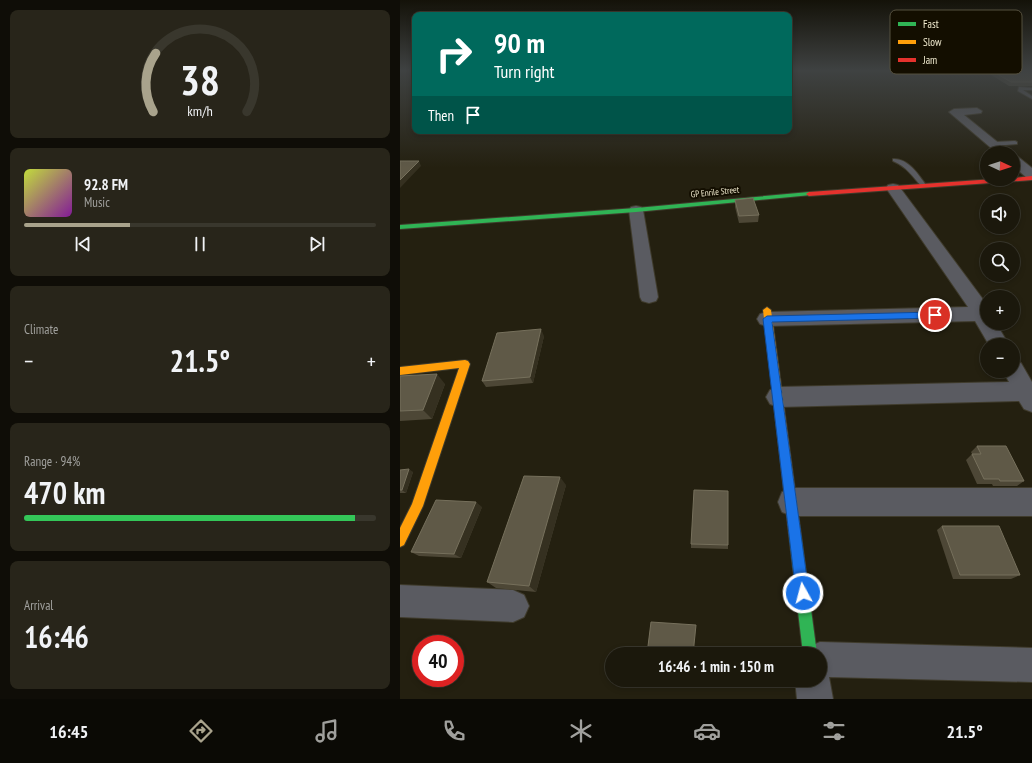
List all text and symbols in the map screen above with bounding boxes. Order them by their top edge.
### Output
legend [890,10,1022,74]
text: Fast [923,17,939,31]
text: 90 m [494,24,545,61]
icon: right [428,28,480,80]
text: Slow [923,35,942,49]
text: 38 [180,53,220,106]
text: Jam [922,53,937,67]
text: Turn right [494,60,554,83]
text: km/h [187,100,213,119]
icon: arrive [462,104,484,126]
text: Then [428,106,454,125]
north arrow [980,146,1020,186]
map controls [980,146,1020,378]
text: 92.8 FM [84,175,128,194]
street label: GP Enrile Street [690,183,740,200]
text: Music [84,194,110,211]
button: sound [980,194,1020,234]
icon: previous [72,233,94,255]
icon: pause [189,233,211,255]
icon: next [306,233,328,255]
button: search [980,242,1020,282]
button: + [980,290,1020,330]
pin [918,298,952,332]
icon: arrive [924,304,946,326]
text: Climate [24,321,58,338]
button: − [980,338,1020,378]
text: 21.5° [170,341,230,380]
text: − [24,347,33,375]
text: + [367,347,376,375]
text: Range · 94% [24,453,80,470]
text: 470 km [24,473,105,512]
position arrow [782,572,824,614]
text: Arrival [24,597,53,614]
text: 16:46 [24,617,89,656]
speed limit sign: 40 [412,635,464,687]
text: 16:46 · 1 min · 150 m [658,657,774,676]
icon: directions [187,717,215,745]
icon: music [313,717,341,745]
icon: phone [440,717,468,745]
icon: climate [567,717,595,745]
icon: car [693,717,721,745]
icon: filters [820,717,848,745]
text: 16:45 [49,720,88,743]
text: 21.5° [947,720,983,743]

